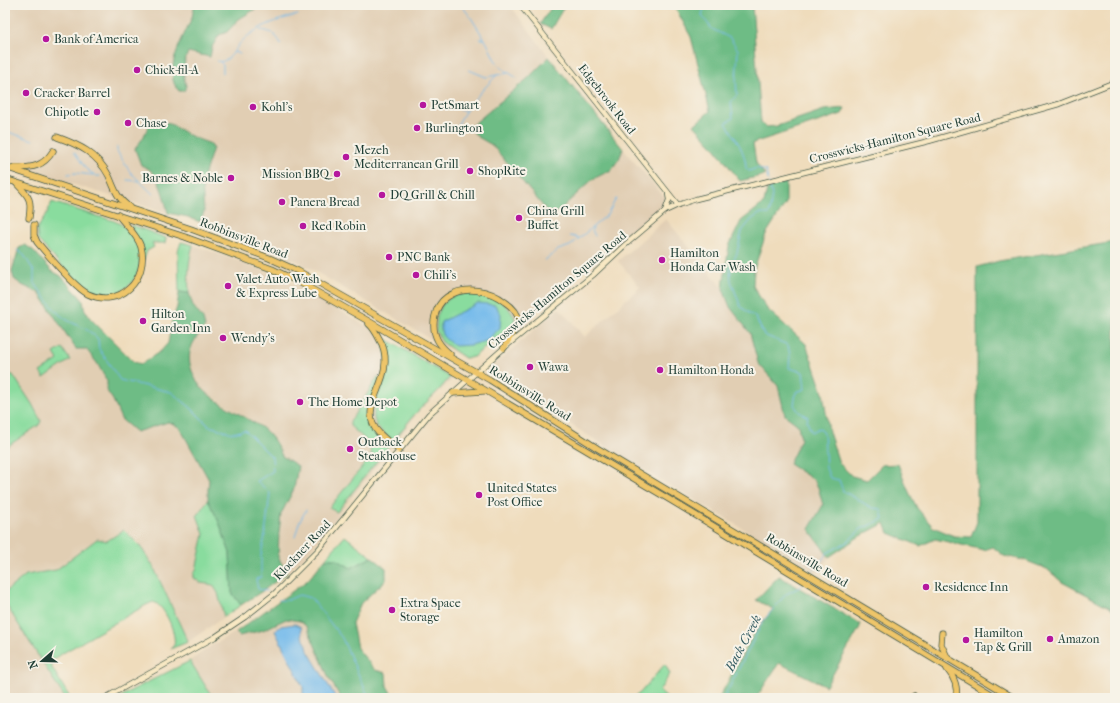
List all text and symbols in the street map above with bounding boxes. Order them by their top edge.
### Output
place label: Bank of America [54,32,139,46]
marker: Bank of America [41,34,51,44]
street label: Edgebrook Road [575,61,639,137]
place label: Chick-fil-A [145,63,199,77]
marker: Chick-fil-A [132,65,142,75]
place label: Cracker Barrel [34,86,111,100]
marker: Cracker Barrel [21,88,31,98]
place label: PetSmart [431,98,480,112]
place label: Kohl's [261,100,293,114]
marker: PetSmart [418,100,428,110]
marker: Kohl's [248,102,258,112]
place label: Chipotle [45,105,89,119]
marker: Chipotle [92,107,102,117]
street label: Crosswicks-Hamilton Square Road [808,110,983,166]
place label: Chase [136,116,167,130]
marker: Chase [123,118,133,128]
place label: Burlington [425,121,482,135]
marker: Burlington [412,123,422,133]
place label: Mezeh Mediterranean Grill [354,143,459,171]
marker: Mezeh Mediterranean Grill [341,152,351,162]
place label: ShopRite [478,164,526,178]
marker: ShopRite [465,166,475,176]
place label: Mission BBQ [262,167,333,181]
marker: Mission BBQ [332,169,342,179]
place label: Barnes & Noble [142,171,223,185]
marker: Barnes & Noble [226,173,236,183]
place label: DQ Grill & Chill [390,188,475,202]
marker: DQ Grill & Chill [377,190,387,200]
place label: Panera Bread [290,195,360,209]
marker: Panera Bread [277,197,287,207]
place label: China Grill Buffet [527,204,585,232]
marker: China Grill Buffet [514,213,524,223]
street label: Robbinsville Road [198,215,291,261]
place label: Red Robin [311,219,366,233]
marker: Red Robin [298,221,308,231]
street label: Crosswicks-Hamilton Square Road [485,228,629,352]
place label: Hamilton Honda Car Wash [670,246,756,274]
place label: PNC Bank [397,250,451,264]
marker: PNC Bank [384,252,394,262]
marker: Hamilton Honda Car Wash [657,255,667,265]
place label: Chili's [424,268,457,282]
marker: Chili's [411,270,421,280]
place label: Valet Auto Wash & Express Lube [235,272,320,300]
marker: Valet Auto Wash & Express Lube [223,281,233,291]
place label: Hilton Garden Inn [151,307,211,335]
marker: Hilton Garden Inn [138,316,148,326]
place label: Wendy's [230,331,275,345]
marker: Wendy's [218,333,228,343]
place label: Wawa [537,360,569,374]
street label: Robbinsville Road [487,362,574,424]
marker: Wawa [525,362,535,372]
place label: Hamilton Honda [668,363,754,377]
marker: Hamilton Honda [655,365,665,375]
place label: The Home Depot [308,395,398,409]
marker: The Home Depot [295,397,305,407]
place label: Outback Steakhouse [358,435,416,463]
marker: Outback Steakhouse [345,444,355,454]
place label: United States Post Office [487,481,557,509]
marker: United States Post Office [474,490,484,500]
street label: Klockner Road [271,517,334,583]
street label: Robbinsville Road [763,530,851,590]
place label: Residence Inn [934,580,1008,594]
marker: Residence Inn [921,582,931,592]
place label: Extra Space Storage [400,596,461,624]
marker: Extra Space Storage [387,605,397,615]
water label: Back Creek [721,612,764,675]
place label: Hamilton Tap & Grill [974,626,1033,654]
place label: Amazon [1057,632,1100,646]
marker: Amazon [1045,634,1055,644]
marker: Hamilton Tap & Grill [961,635,971,645]
north arrow [22,641,62,681]
text: N [25,657,41,670]

